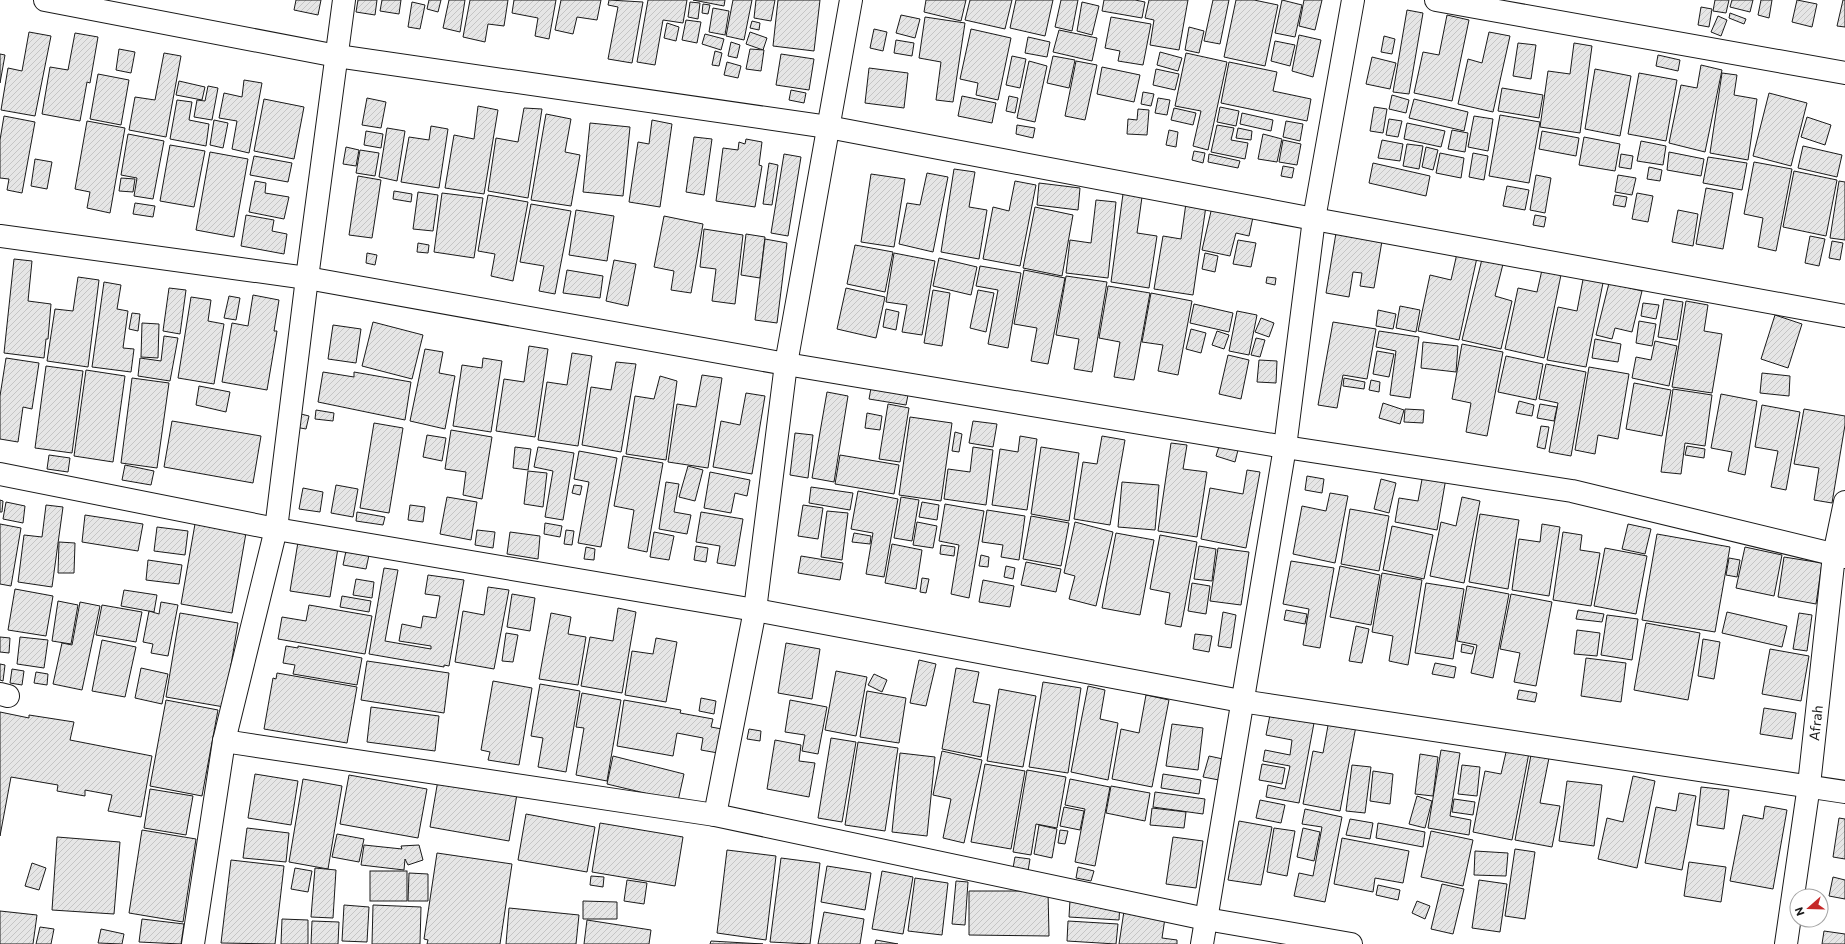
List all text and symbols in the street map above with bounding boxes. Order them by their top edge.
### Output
street label: Afrah [1805,704,1826,742]
north arrow [1789,888,1829,928]
text: N [1792,905,1807,918]

